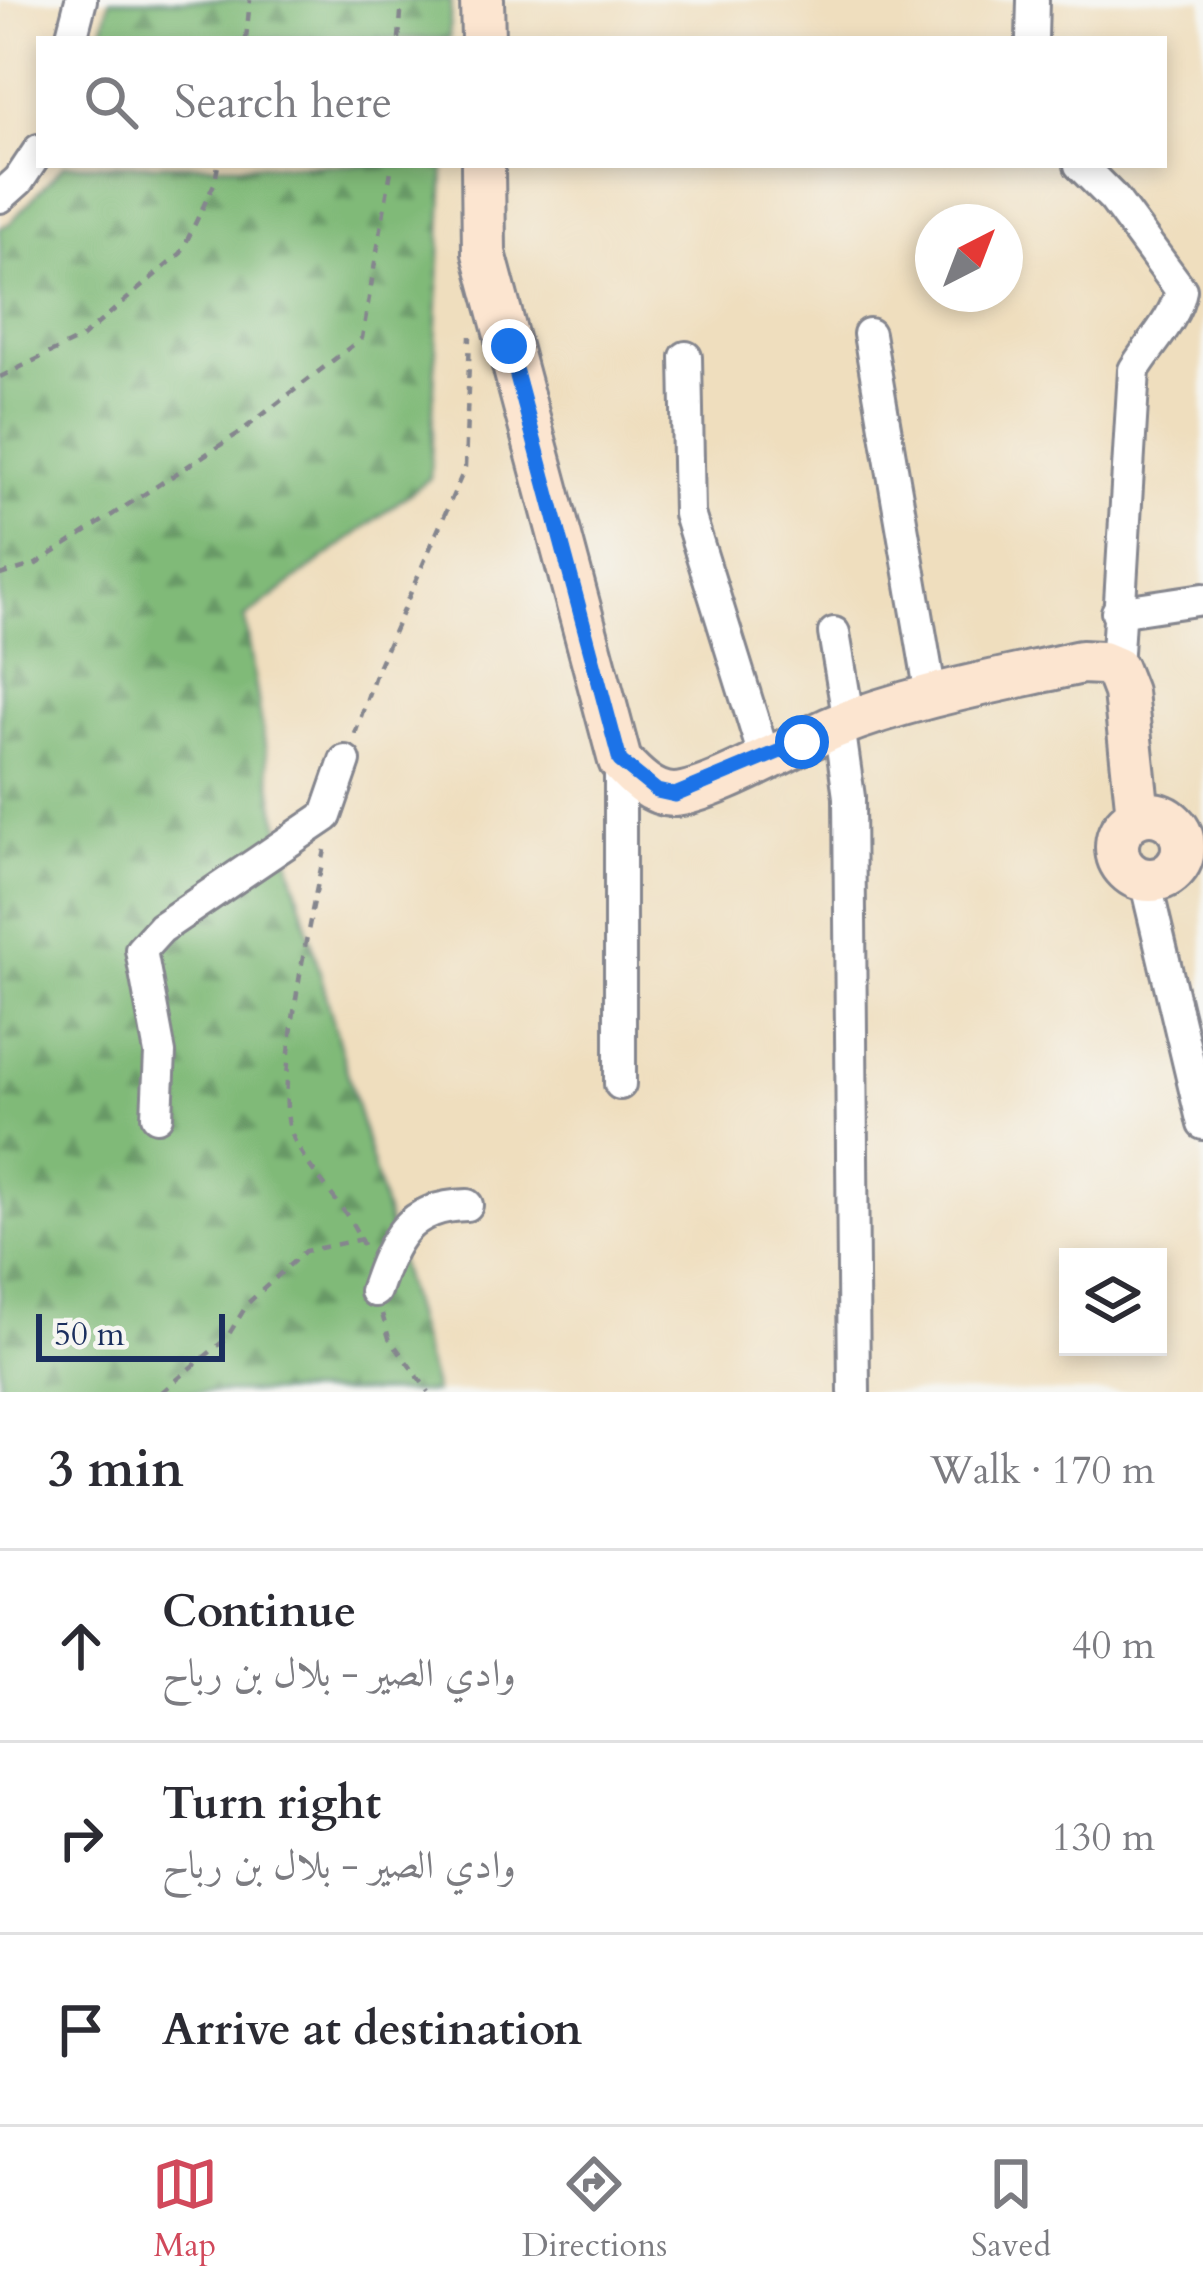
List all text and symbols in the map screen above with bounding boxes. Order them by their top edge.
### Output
search box [36,36,1167,168]
icon: search [78,69,144,135]
text: Search here [174,72,392,133]
north arrow [915,204,1023,312]
route end [482,319,536,373]
route start [775,715,829,769]
map controls [1059,1248,1167,1356]
button: layers [1059,1248,1167,1356]
scale bar [36,1308,225,1361]
text: 50 m [54,1312,125,1357]
text: 3 min [48,1435,184,1505]
text: Walk · 170 m [930,1444,1155,1497]
text: Continue [162,1581,356,1642]
icon: ahead [48,1613,114,1679]
text: 40 m [1072,1619,1155,1672]
text: وادي الصير - بلال بن رباح [162,1647,516,1700]
text: Turn right [162,1773,381,1834]
icon: right [48,1805,114,1871]
text: 130 m [1052,1811,1155,1864]
text: وادي الصير - بلال بن رباح [162,1839,516,1892]
icon: arrive [48,1997,114,2063]
text: Arrive at destination [162,1999,582,2060]
tab: Map [152,2151,218,2268]
tab: Directions [522,2151,667,2268]
tab: Saved [971,2151,1051,2268]

